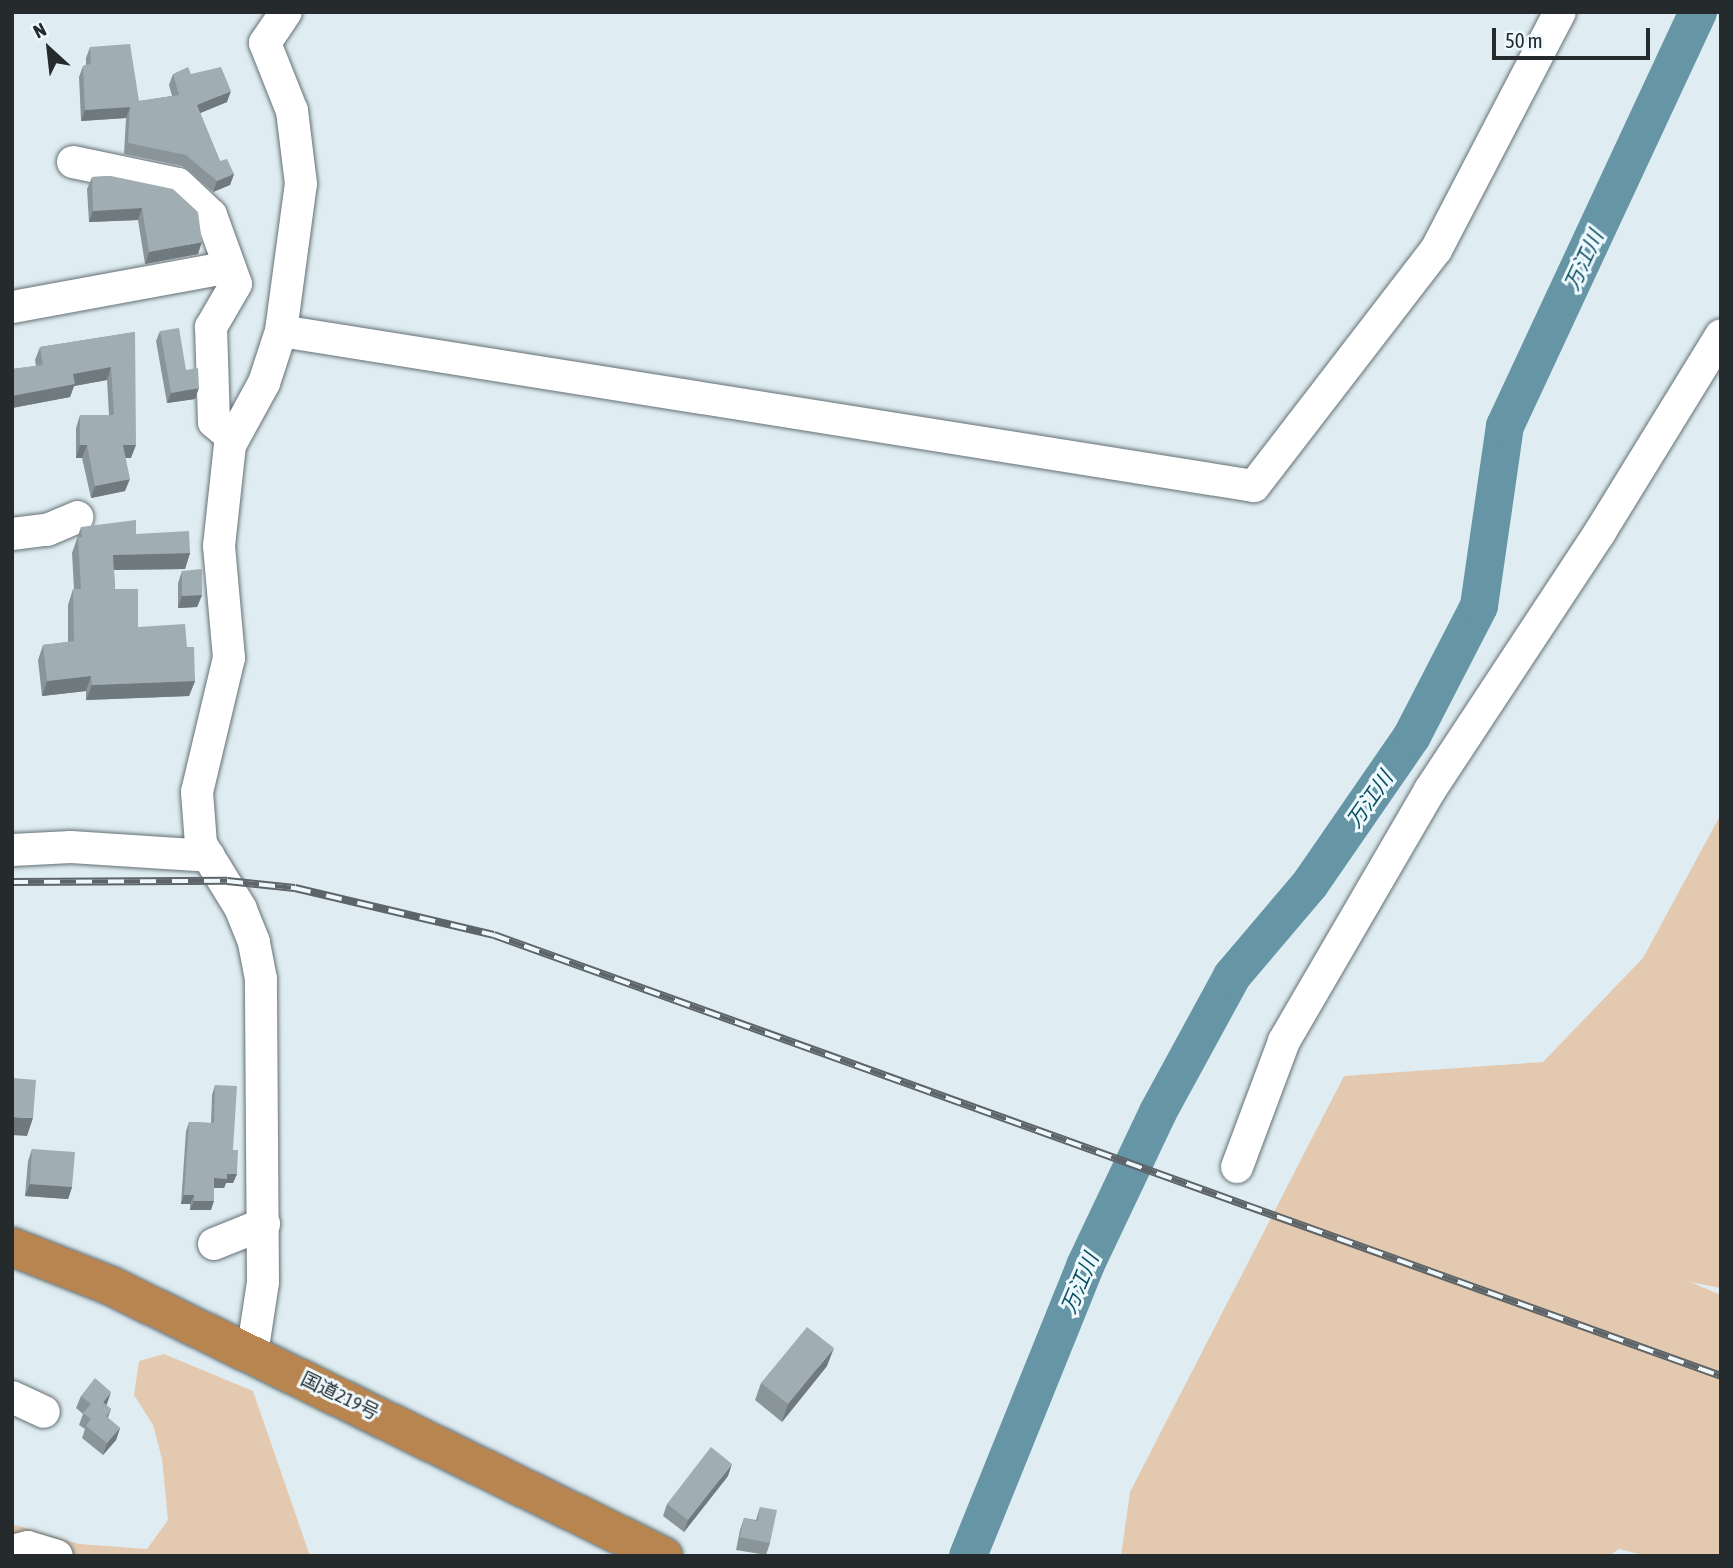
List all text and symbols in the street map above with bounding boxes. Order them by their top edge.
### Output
north arrow [14,14,84,84]
scale bar [1495,14,1652,58]
text: N [29,18,49,43]
text: 50 m [1505,28,1543,52]
water label: 万江川 [1558,226,1608,294]
water label: 万江川 [1341,766,1397,832]
water label: 万江川 [1055,1249,1103,1317]
street label: 国道219号 [297,1367,383,1425]

